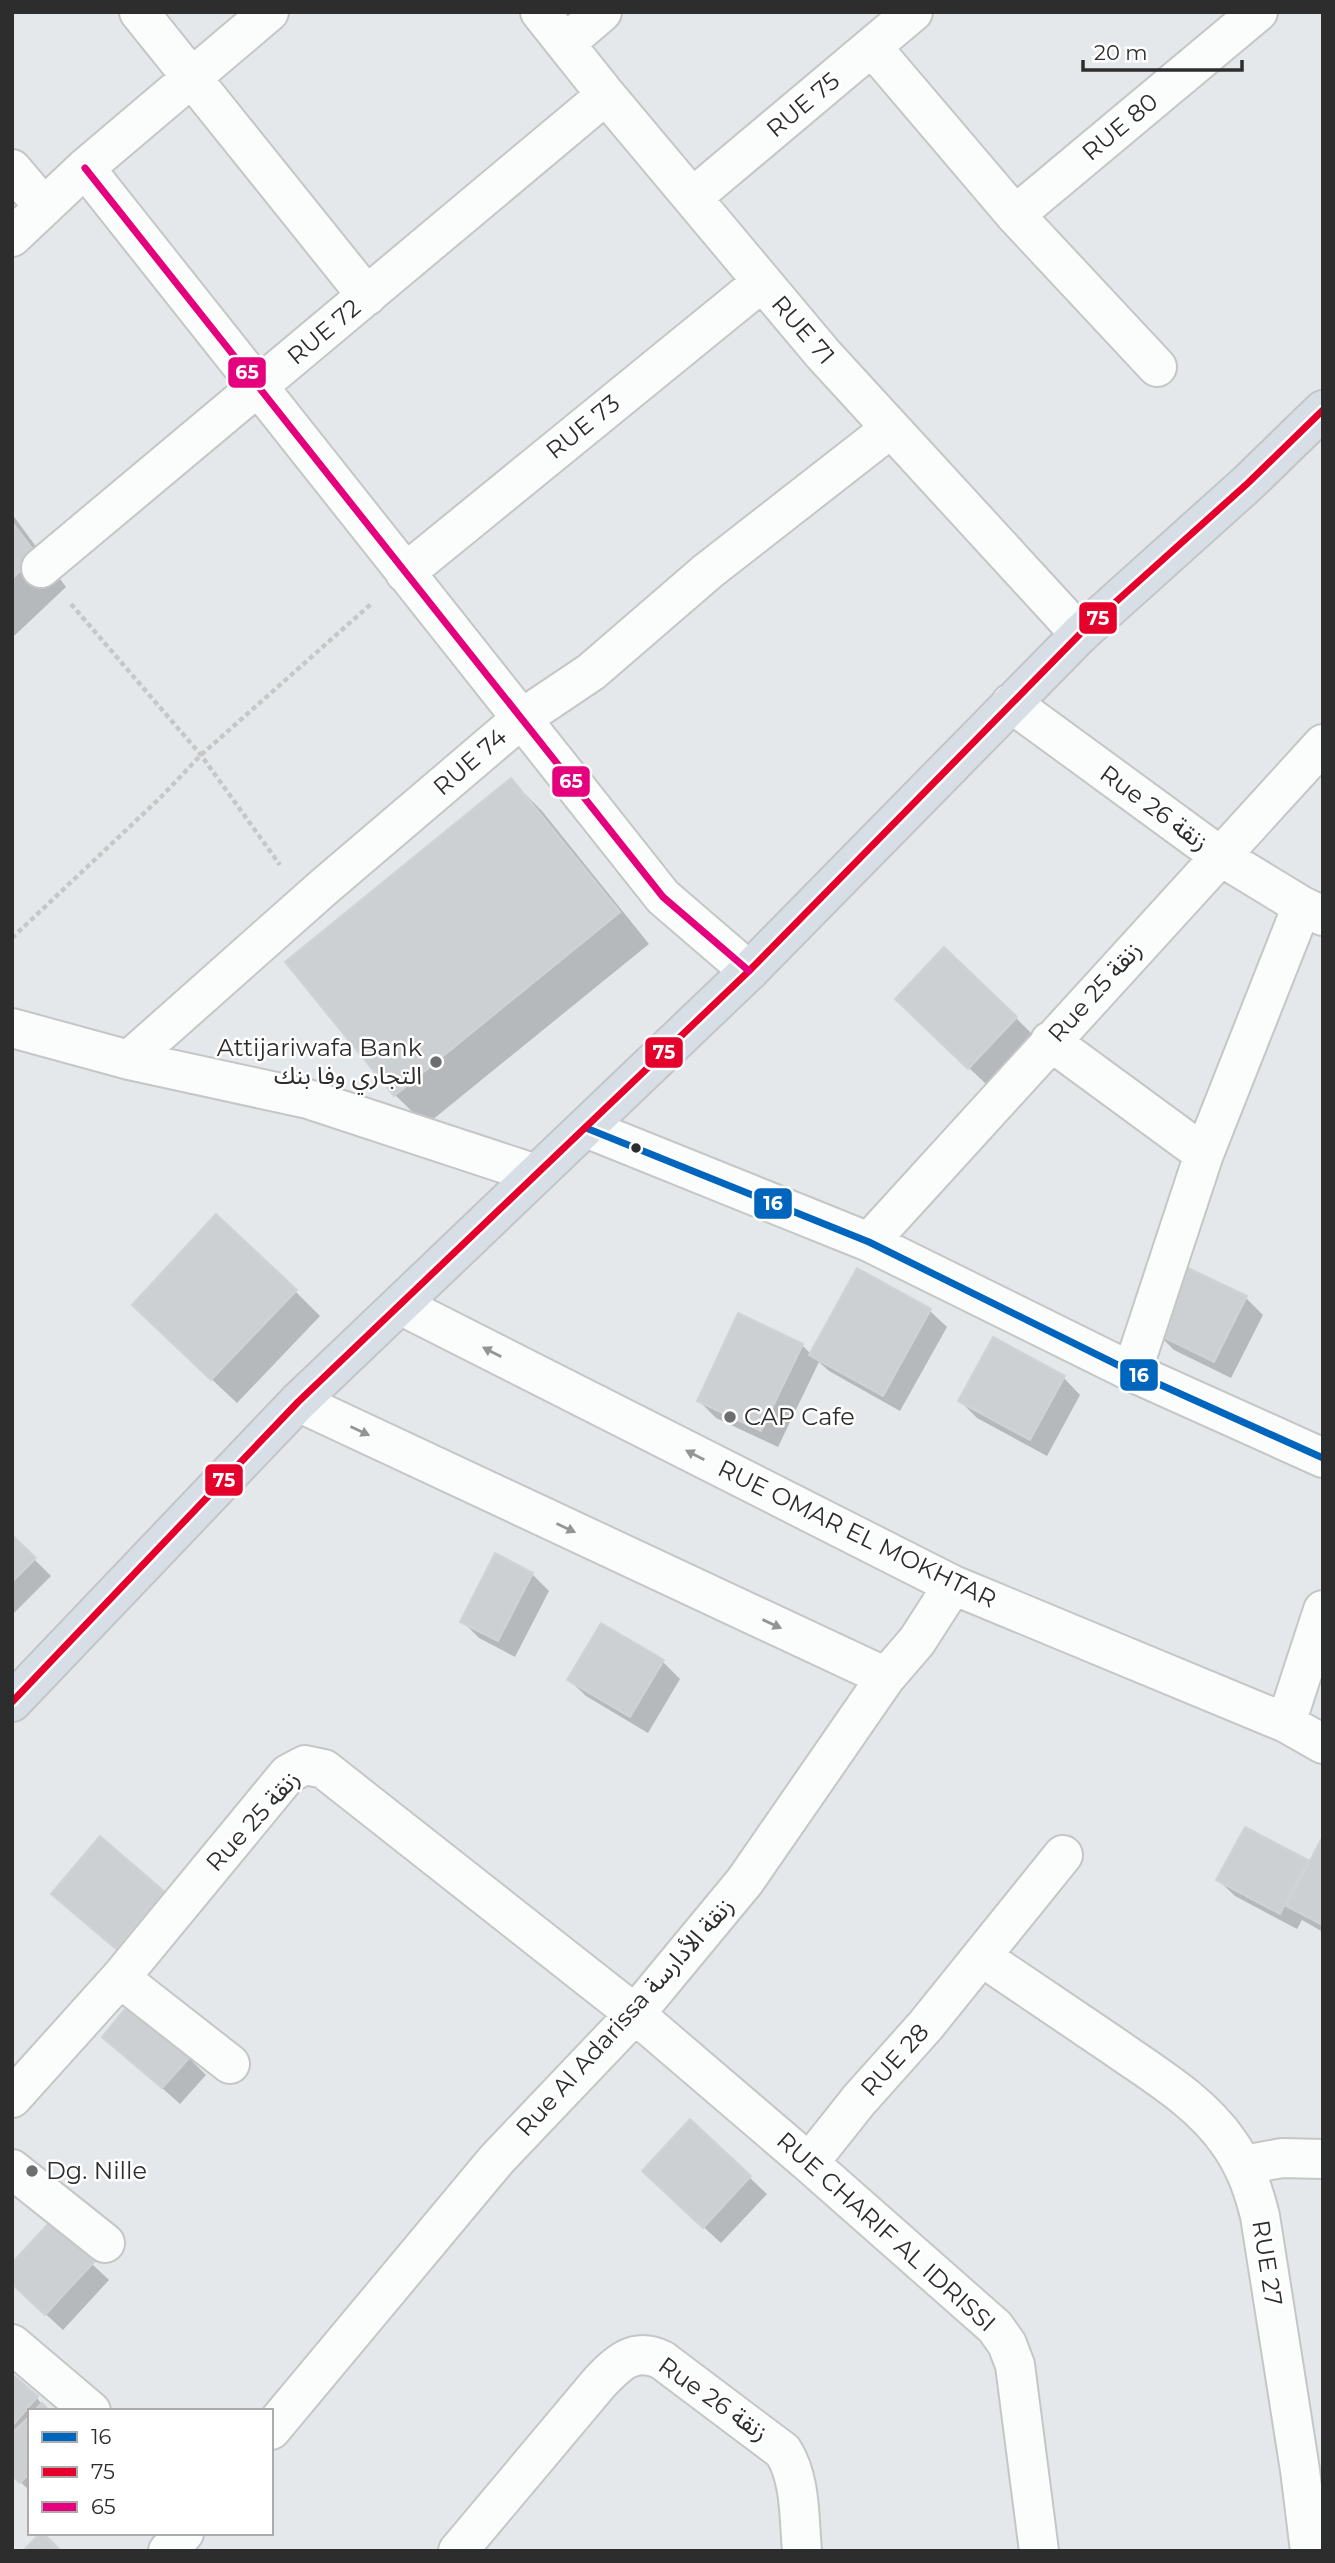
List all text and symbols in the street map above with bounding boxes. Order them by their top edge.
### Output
scale bar [1083,28,1242,72]
text: 20 m [1094,40,1148,65]
street label: RUE 75 [760,66,845,143]
street label: RUE 80 [1076,87,1163,167]
street label: RUE 71 [766,289,841,370]
street label: RUE 72 [281,293,366,371]
line badge: 65 [227,356,267,389]
text: 65 [235,361,259,384]
street label: RUE 73 [540,388,625,465]
line badge: 75 [1078,601,1118,635]
text: 75 [1087,607,1109,630]
street label: RUE 74 [427,722,512,801]
street label: Rue 26 زنقة [1094,759,1214,857]
line badge: 65 [551,765,591,798]
text: 65 [559,770,583,793]
street label: Rue 25 زنقة [1042,935,1148,1048]
place label: Attijariwafa Bank التجاري وفا بنك [217,1033,423,1095]
line badge: 75 [644,1036,684,1069]
text: 75 [653,1041,675,1064]
marker: Attijariwafa Bank التجاري وفا بنك [428,1054,444,1070]
unlabelled marker [629,1141,643,1155]
line badge: 16 [753,1187,793,1220]
text: 16 [763,1192,783,1215]
one-way arrow [482,1346,502,1357]
line badge: 16 [1119,1358,1159,1392]
text: 16 [1129,1364,1149,1387]
place label: CAP Cafe [744,1402,855,1431]
marker: CAP Cafe [722,1409,738,1425]
one-way arrow [350,1426,370,1437]
one-way arrow [685,1449,705,1460]
street label: RUE OMAR EL MOKHTAR [713,1453,1001,1614]
line badge: 75 [204,1463,244,1497]
text: 75 [213,1469,235,1492]
one-way arrow [556,1522,576,1534]
one-way arrow [762,1619,782,1630]
street label: Rue 25 زنقة [200,1764,306,1877]
street label: Rue Al Adarissa زنقة الأدارسة [510,1891,740,2142]
street label: RUE 28 [855,2017,935,2102]
street label: RUE CHARIF AL IDRISSI [771,2126,1002,2338]
place label: Dg. Nille [46,2156,147,2185]
marker: Dg. Nille [24,2163,40,2179]
street label: RUE 27 [1246,2218,1289,2308]
street label: Rue 26 زنقة [653,2350,774,2447]
legend [28,2409,273,2535]
text: 16 [91,2424,112,2449]
text: 75 [91,2459,115,2484]
text: 65 [91,2494,116,2519]

